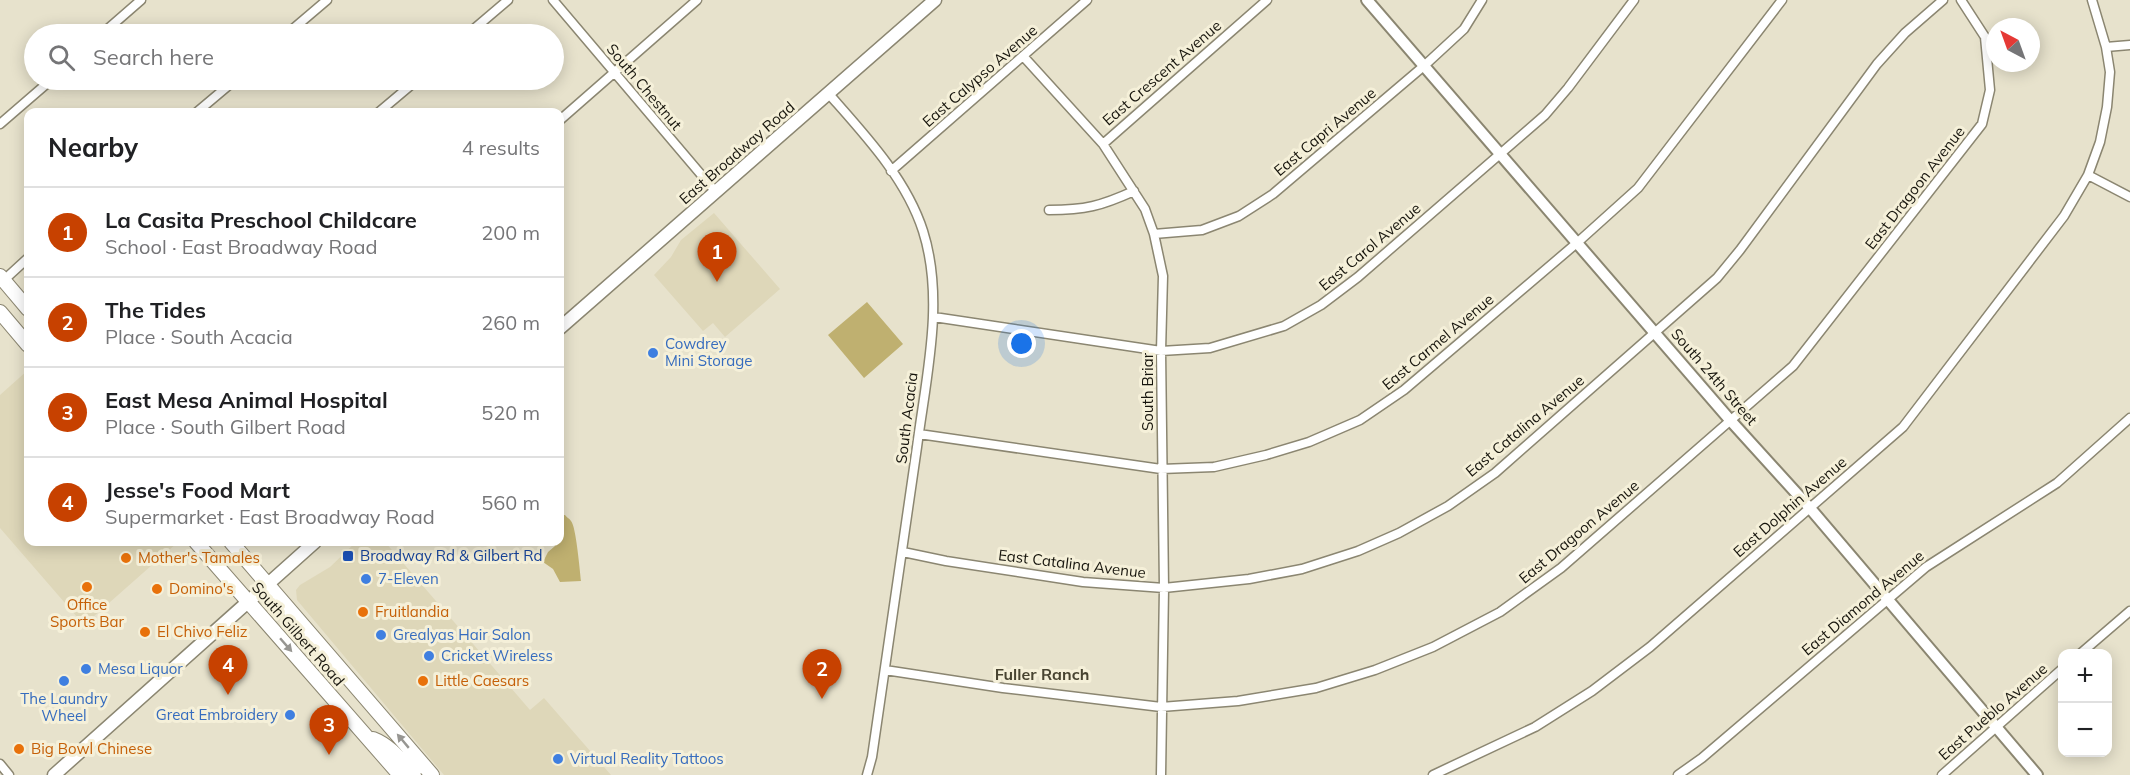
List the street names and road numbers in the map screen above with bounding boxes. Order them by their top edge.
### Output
street label: East Crescent Avenue [1098,16,1225,129]
street label: East Calypso Avenue [918,21,1041,131]
street label: South Chestnut [603,40,686,134]
street label: East Capri Avenue [1270,83,1380,180]
street label: East Broadway Road [675,97,798,208]
street label: East Dragoon Avenue [1861,122,1969,253]
street label: East Carol Avenue [1315,199,1424,295]
street label: East Carmel Avenue [1378,289,1497,394]
street label: South 24th Street [1667,324,1762,429]
street label: South Briar [1138,352,1157,431]
street label: South Acacia [891,371,922,465]
street label: East Catalina Avenue [1462,371,1588,481]
street label: East Dolphin Avenue [1729,452,1850,561]
street label: East Dragoon Avenue [1515,476,1643,587]
street label: East Catalina Avenue [997,545,1147,582]
street label: East Diamond Avenue [1798,546,1928,659]
street label: South Gilbert Road [248,578,349,690]
street label: East Pueblo Avenue [1934,659,2051,764]

